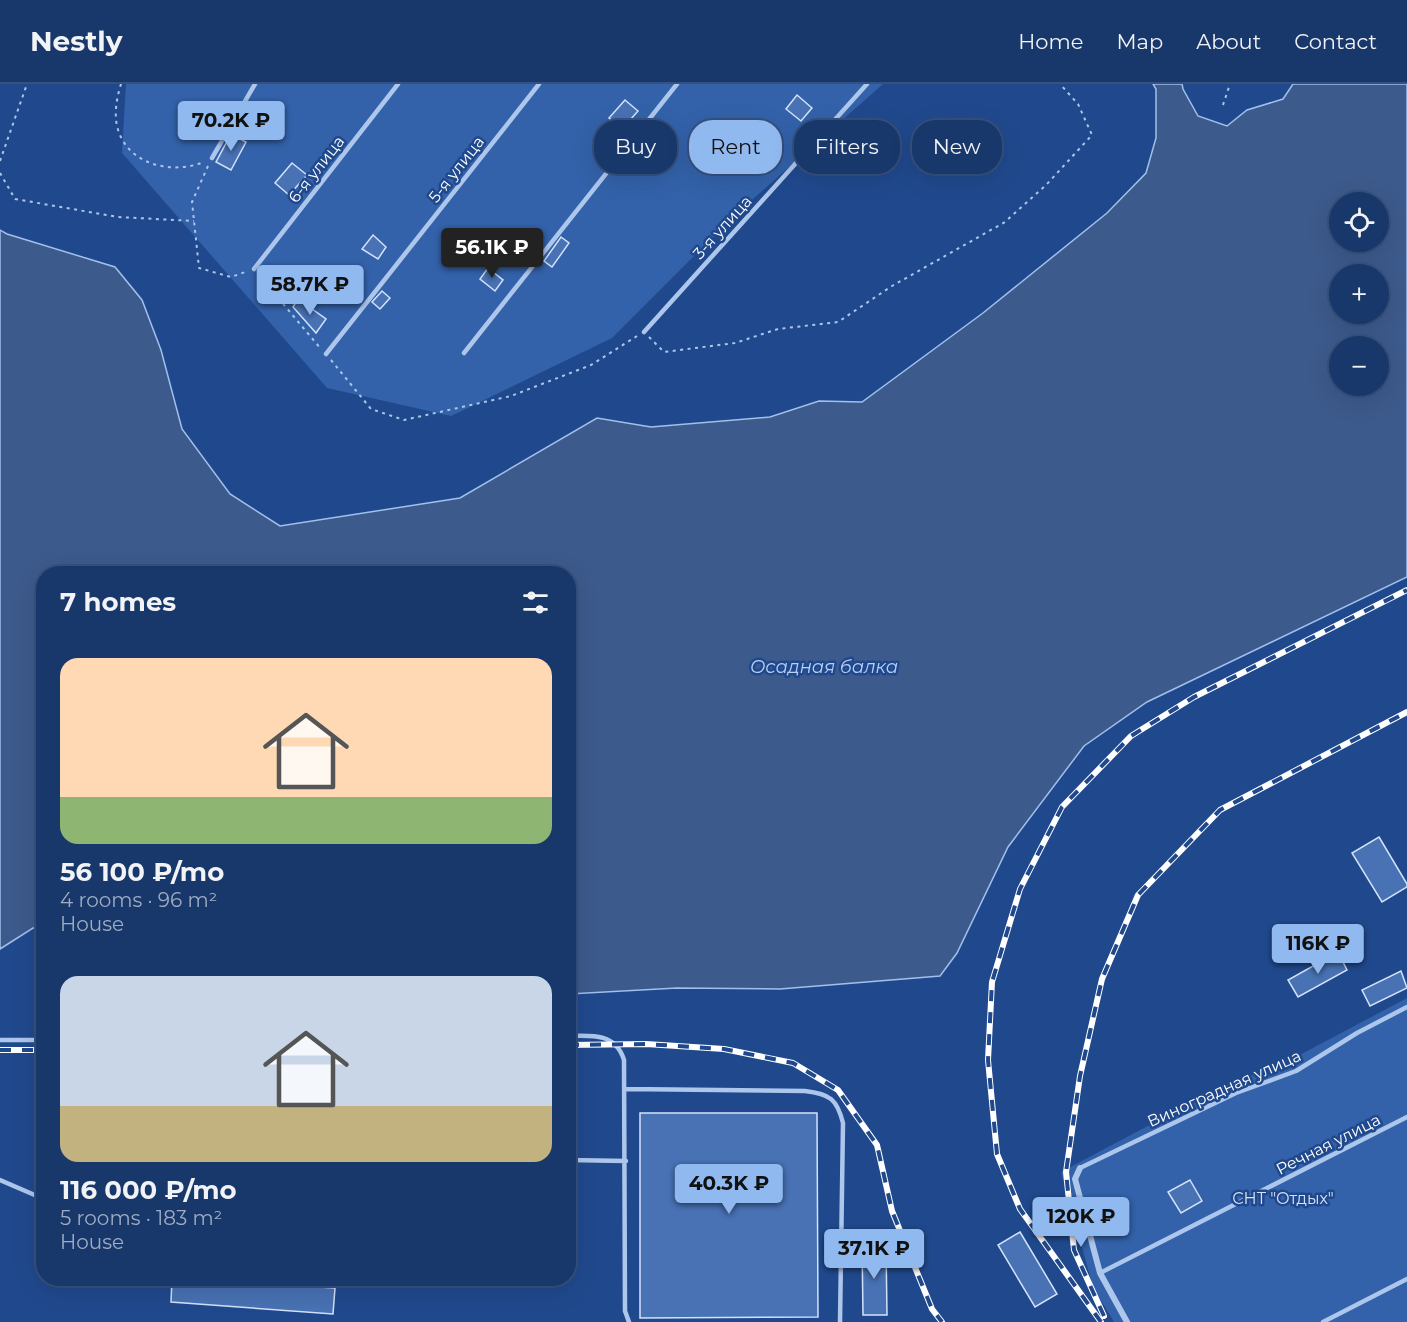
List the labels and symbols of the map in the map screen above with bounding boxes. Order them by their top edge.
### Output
pin: 70.2K ₽ [176,101,286,152]
street label: 6-я улица [284,132,348,206]
street label: 5-я улица [425,132,488,206]
street label: 3-я улица [689,192,756,263]
pin: 56.1K ₽ [437,228,547,279]
pin: 58.7K ₽ [255,265,365,316]
water label: Осадная балка [750,656,898,678]
pin: 116K ₽ [1269,924,1367,975]
street label: Виноградная улица [1144,1046,1304,1131]
street label: Речная улица [1273,1110,1384,1179]
pin: 40.3K ₽ [674,1164,784,1215]
park label: СНТ "Отдых" [1232,1189,1334,1208]
pin: 120K ₽ [1032,1197,1130,1248]
pin: 37.1K ₽ [819,1229,929,1280]

